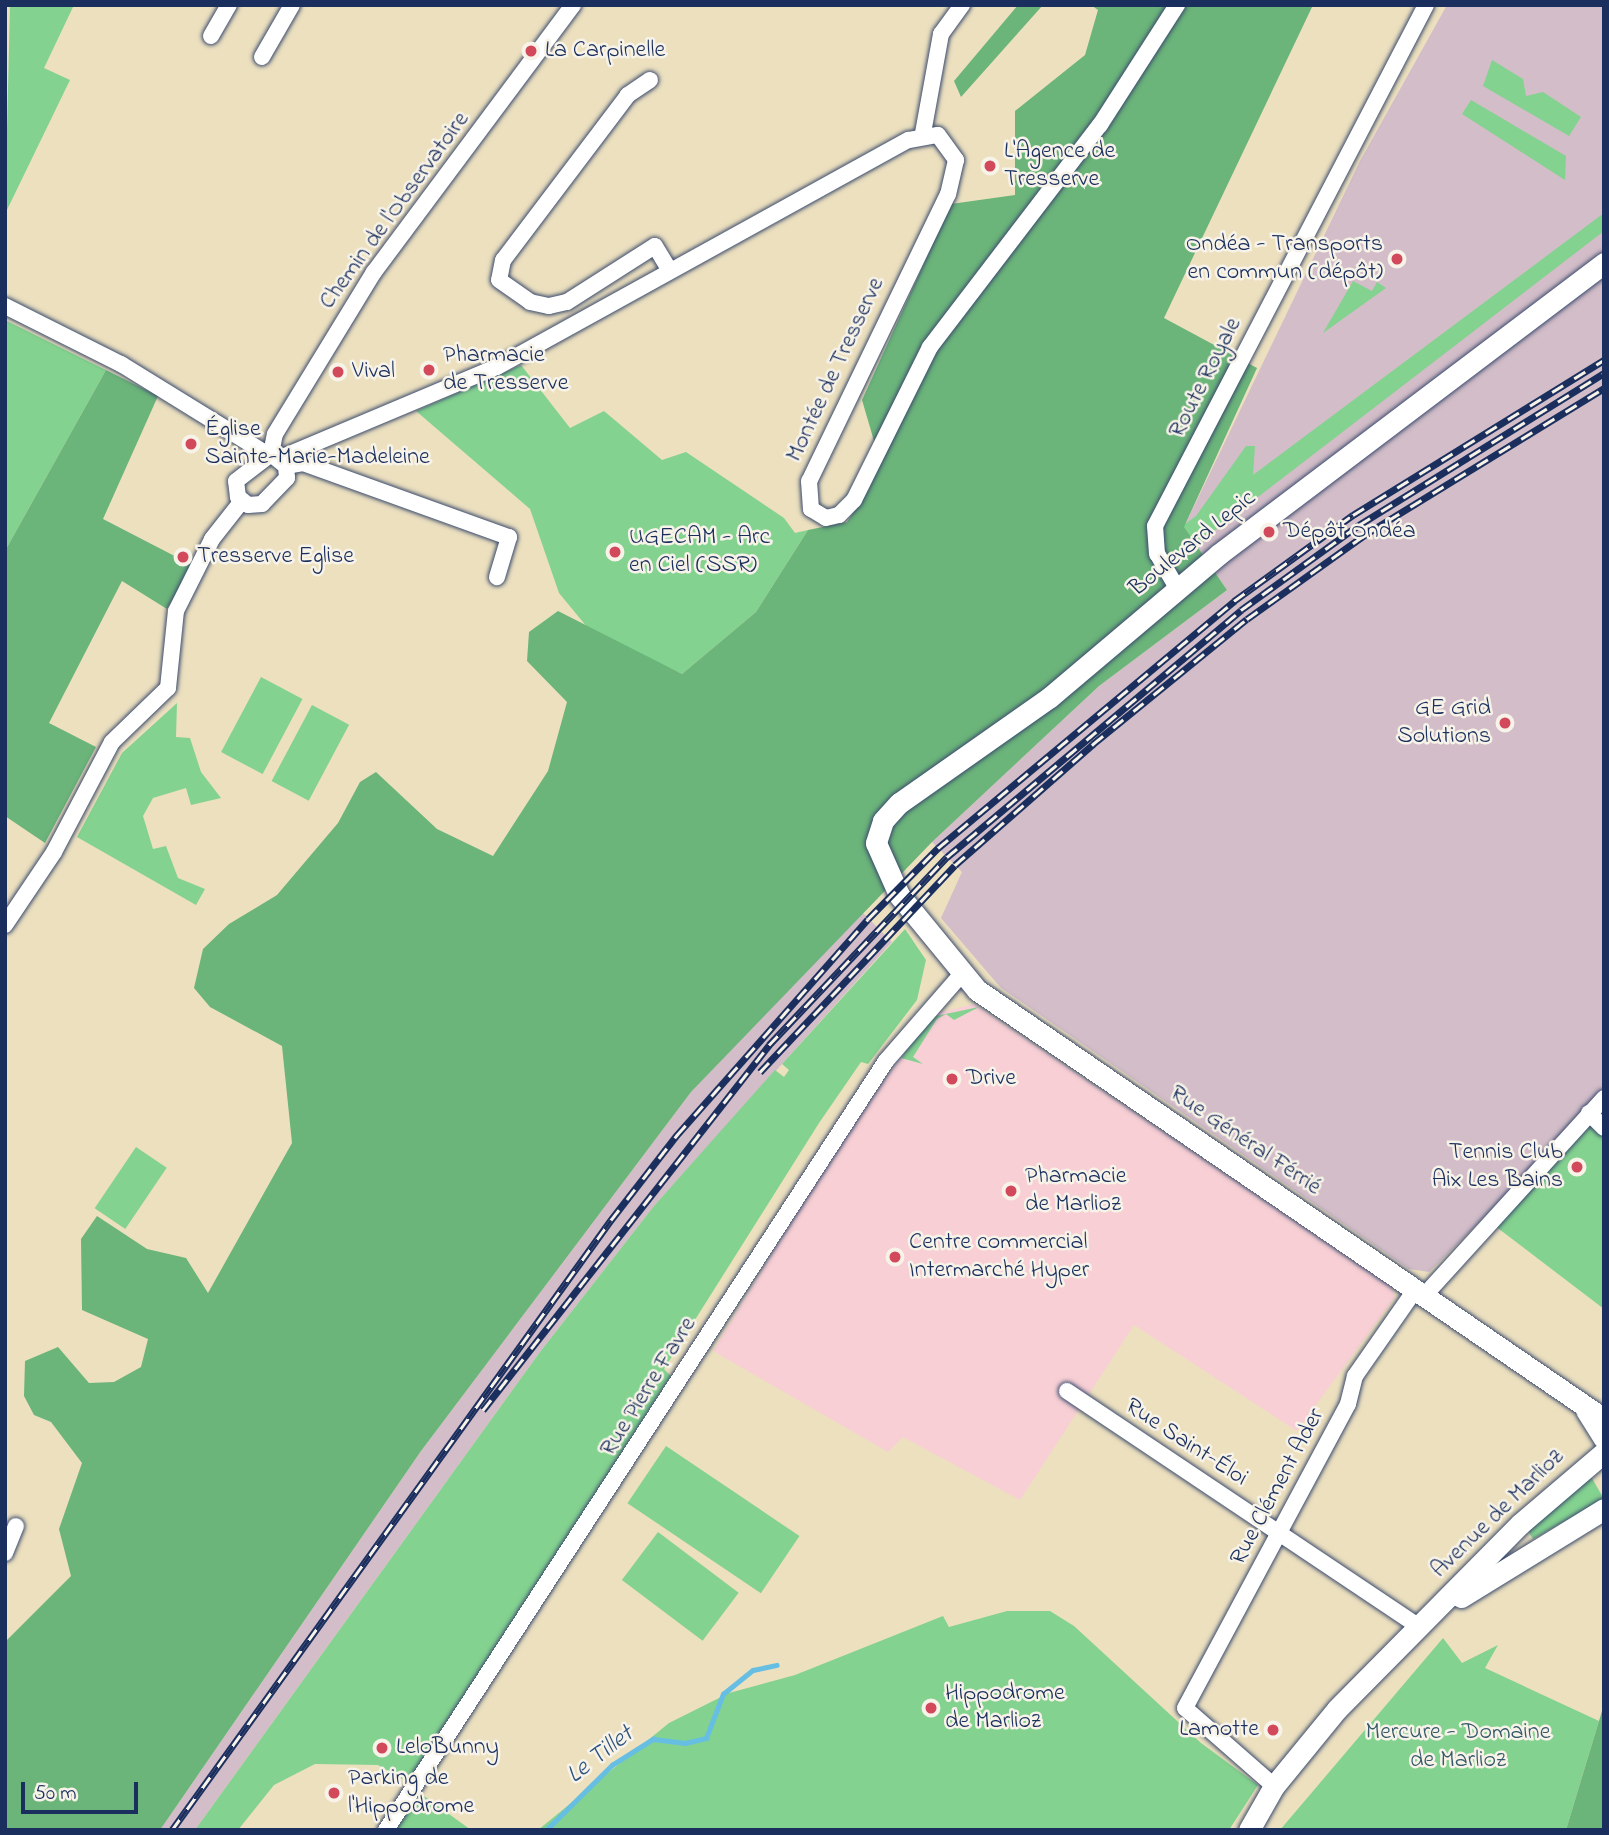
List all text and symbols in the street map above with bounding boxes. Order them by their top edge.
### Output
place label: La Carpinelle [545,37,665,65]
marker: La Carpinelle [523,43,539,59]
street label: Chemin de l'Observatoire [314,107,476,315]
place label: L'Agence de Tresserve [1004,138,1115,194]
marker: L'Agence de Tresserve [982,158,998,174]
place label: Ondéa - Transports en commun (dépôt) [1186,231,1383,287]
marker: Ondéa - Transports en commun (dépôt) [1389,251,1405,267]
street label: Montée de Tresserve [781,273,891,467]
street label: Route Royale [1163,313,1249,443]
place label: Pharmacie de Tresserve [443,342,569,398]
place label: Vival [352,358,395,386]
marker: Pharmacie de Tresserve [421,362,437,378]
marker: Vival [330,364,346,380]
place label: Église Sainte-Marie-Madeleine [205,416,430,472]
marker: Église Sainte-Marie-Madeleine [183,436,199,452]
street label: Boulevard Lepic [1124,484,1262,604]
place label: Dépôt Ondéa [1283,518,1416,546]
place label: UGECAM - Arc en Ciel (SSR) [629,524,770,580]
marker: Dépôt Ondéa [1261,524,1277,540]
place label: Tresserve Eglise [197,543,354,571]
marker: UGECAM - Arc en Ciel (SSR) [607,544,623,560]
marker: Tresserve Eglise [175,549,191,565]
place label: GE Grid Solutions [1397,695,1491,751]
marker: GE Grid Solutions [1497,715,1513,731]
place label: Drive [966,1065,1016,1093]
marker: Drive [944,1071,960,1087]
street label: Rue Général Férrié [1164,1080,1326,1202]
place label: Tennis Club Aix Les Bains [1432,1139,1563,1195]
marker: Tennis Club Aix Les Bains [1569,1159,1585,1175]
place label: Pharmacie de Marlioz [1025,1163,1127,1219]
marker: Pharmacie de Marlioz [1003,1183,1019,1199]
place label: Centre commercial Intermarché Hyper [909,1229,1089,1285]
marker: Centre commercial Intermarché Hyper [887,1249,903,1265]
street label: Rue Pierre Favre [595,1312,703,1462]
street label: Rue Saint-Éloi [1119,1393,1253,1493]
street label: Rue Clément Ader [1225,1404,1331,1570]
street label: Avenue de Marlioz [1425,1443,1571,1585]
place label: Hippodrome de Marlioz [945,1680,1065,1736]
marker: Hippodrome de Marlioz [923,1700,939,1716]
place label: Lamotte [1179,1716,1259,1744]
park label: Mercure - Domaine de Marlioz [1366,1719,1550,1775]
water label: Le Tillet [561,1720,641,1792]
marker: Lamotte [1265,1722,1281,1738]
place label: LeloBunny [396,1734,499,1762]
marker: LeloBunny [374,1740,390,1756]
place label: Parking de l'Hippodrome [348,1765,474,1821]
scale bar [24,1769,142,1813]
text: 50 m [34,1779,77,1809]
marker: Parking de l'Hippodrome [326,1785,342,1801]

